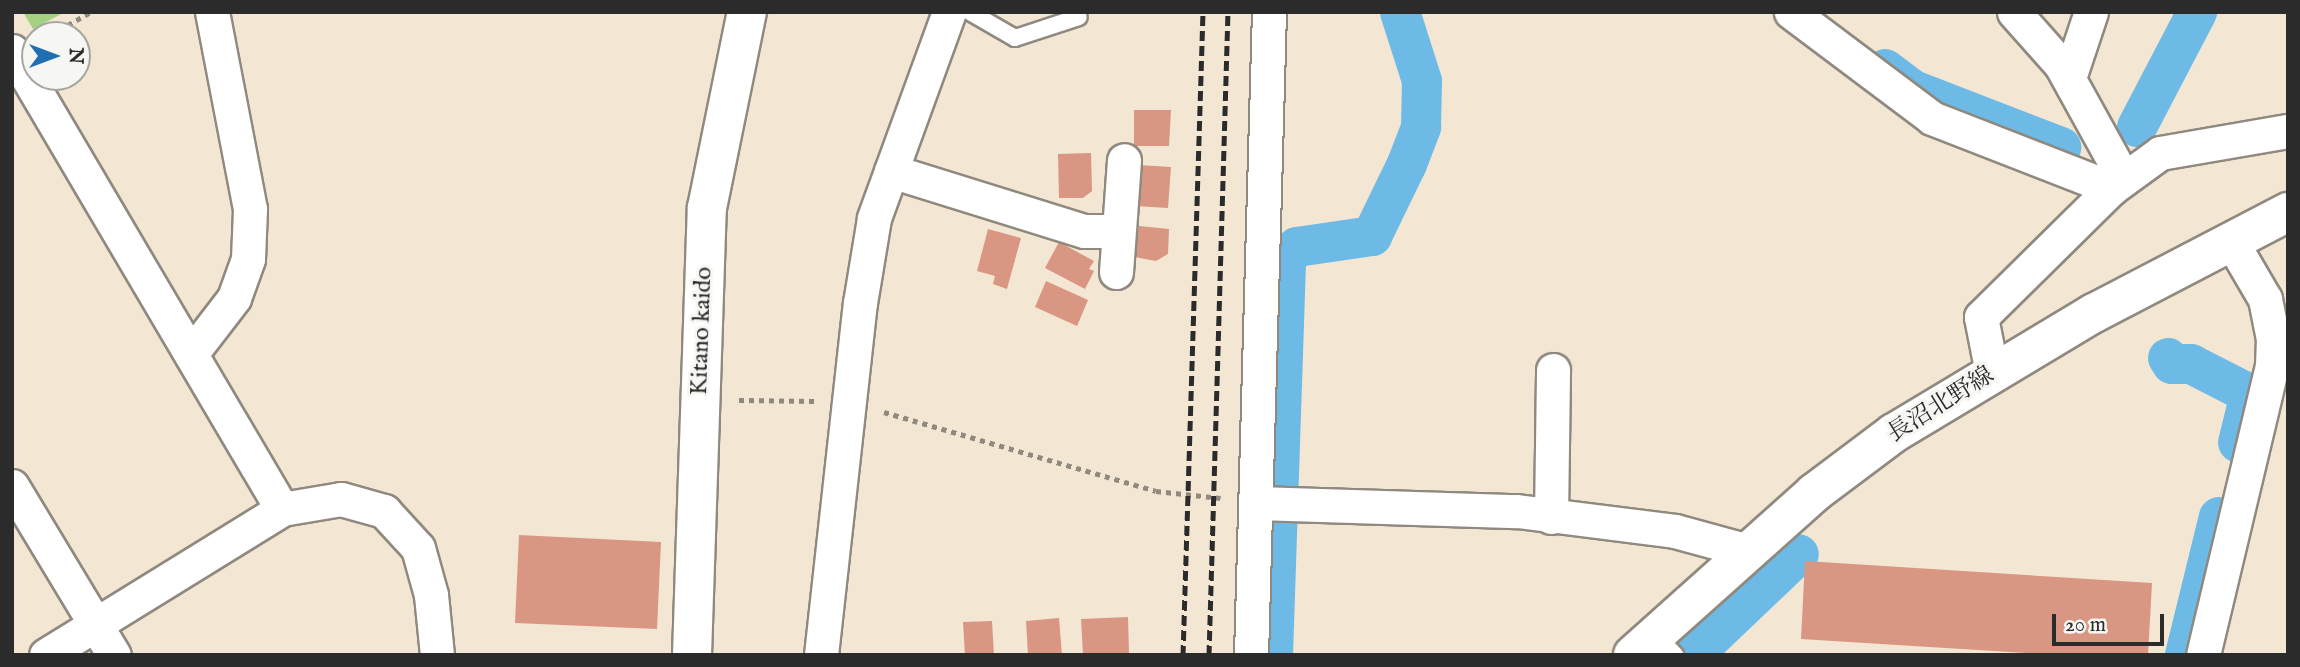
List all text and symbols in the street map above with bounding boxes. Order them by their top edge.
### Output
north arrow [21,21,91,91]
text: N [63,48,87,64]
street label: Kitano kaido [685,266,719,396]
street label: 長沼北野線 [1882,361,2000,449]
scale bar [2055,600,2167,644]
text: 20 m [2065,612,2106,639]

